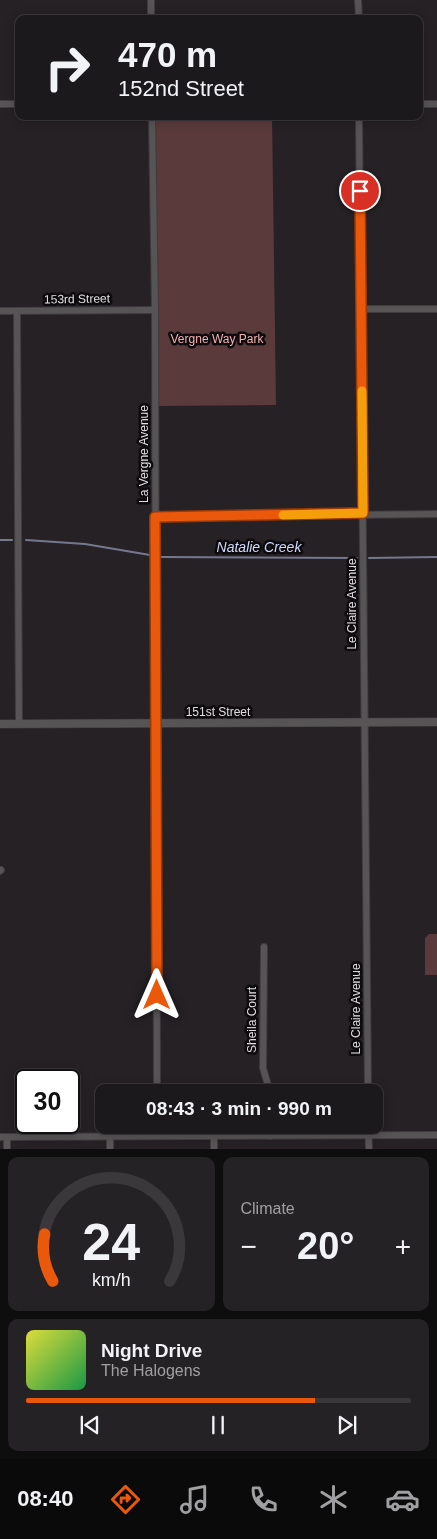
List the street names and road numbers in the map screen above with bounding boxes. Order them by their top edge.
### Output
street label: 153rd Street [44,291,111,307]
street label: La Vergne Avenue [137,405,151,503]
street label: Le Claire Avenue [345,558,359,650]
street label: 151st Street [186,705,251,719]
street label: Le Claire Avenue [349,963,363,1055]
street label: Sheila Court [245,986,259,1053]

